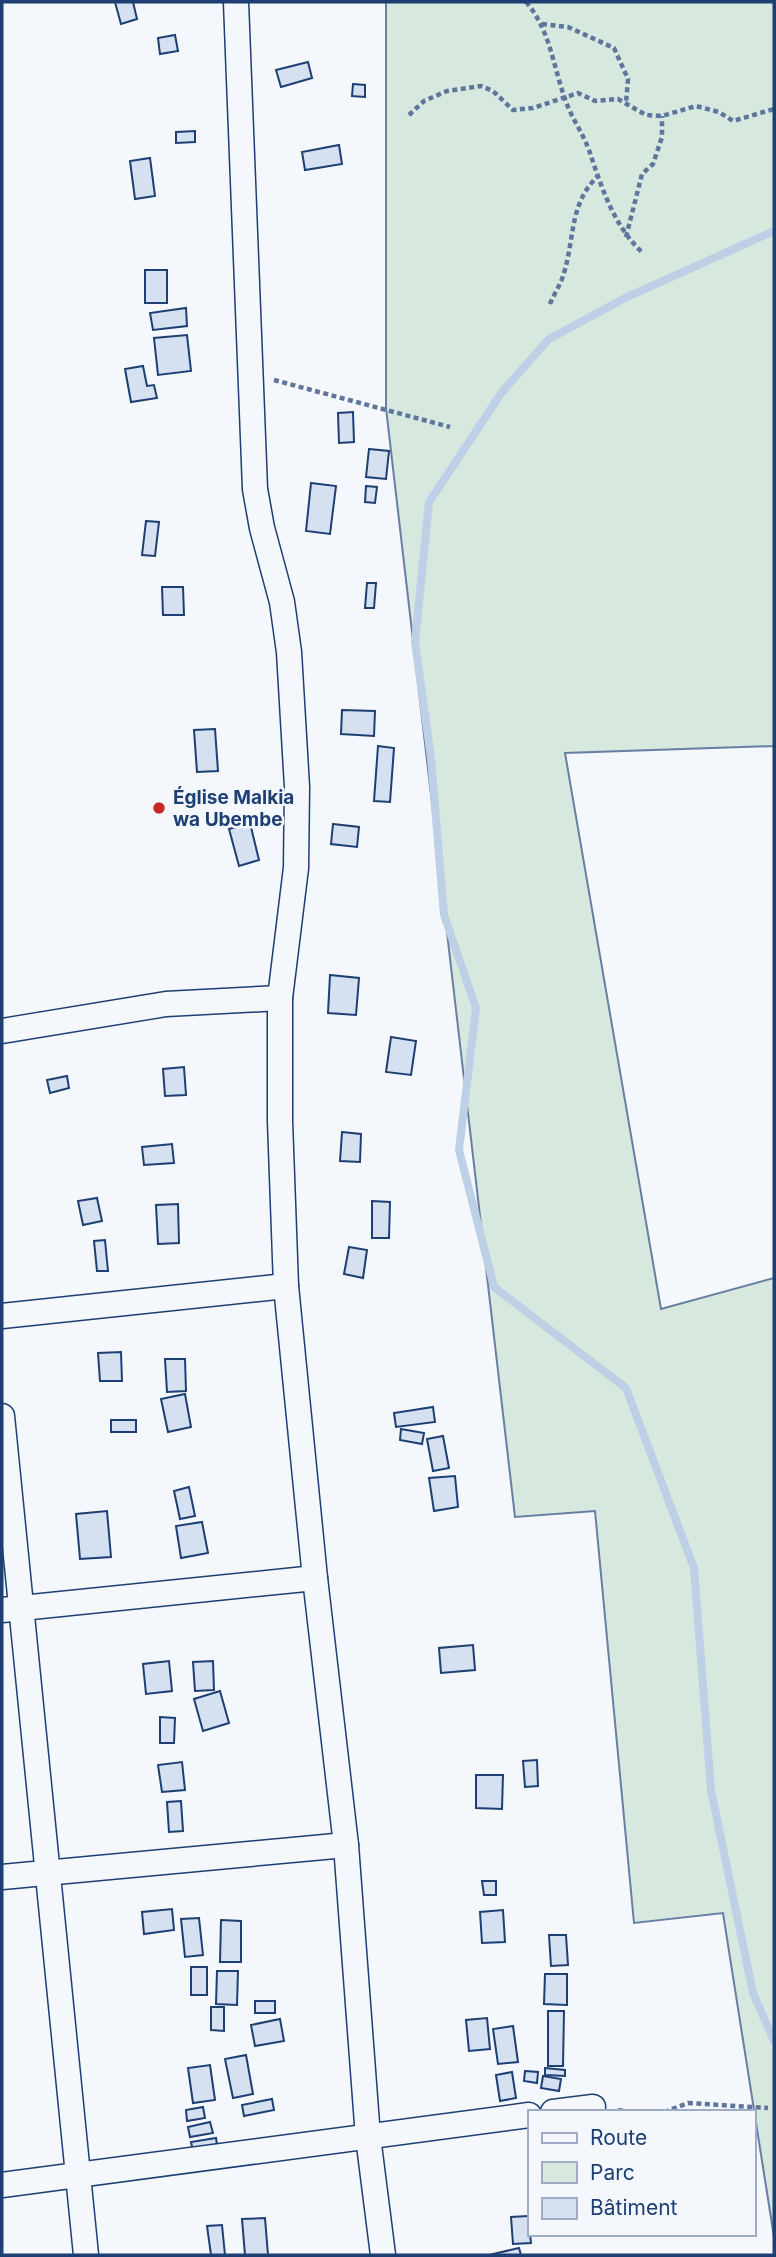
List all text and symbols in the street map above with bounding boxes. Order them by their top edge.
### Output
place label: Église Malkia wa Ubembe [173,786,294,831]
marker: Église Malkia wa Ubembe [151,800,167,816]
legend [528,2110,755,2236]
text: Route [590,2125,647,2150]
text: Parc [590,2160,635,2185]
text: Bâtiment [590,2195,678,2220]

